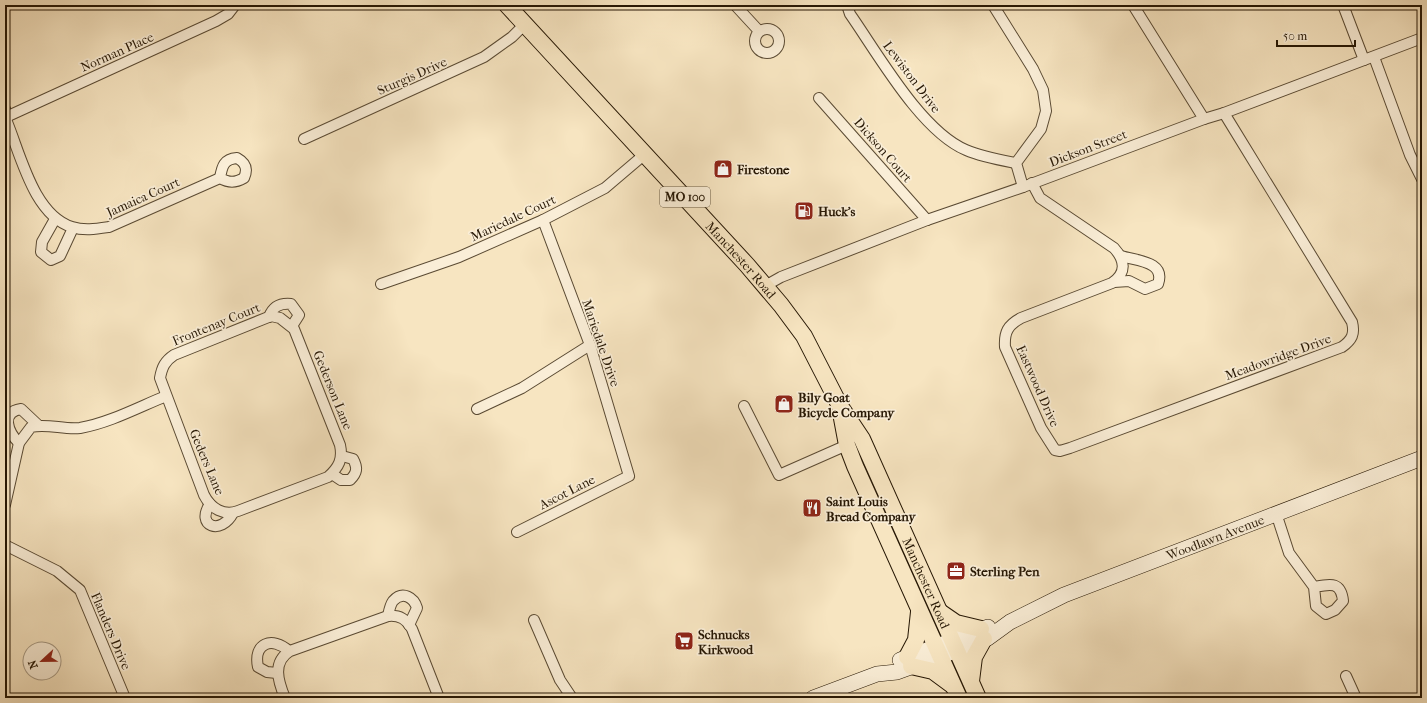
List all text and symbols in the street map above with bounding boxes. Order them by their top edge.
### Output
scale bar [1277,22,1355,48]
street label: Norman Place [78,29,156,75]
text: 50 m [1283,29,1307,43]
street label: Lewiston Drive [880,38,944,116]
street label: Sturgis Drive [375,54,450,98]
street label: Dickson Court [851,115,915,186]
street label: Dickson Street [1047,126,1129,170]
shop icon: Firestone [712,158,734,180]
place label: Firestone [736,162,790,177]
street label: Jamaica Court [103,174,182,220]
road number: MO 100 [660,187,710,207]
street label: Mariedale Court [468,192,558,244]
fuel station icon: Huck's [793,200,815,222]
place label: Huck's [818,204,856,219]
street label: Manchester Road [703,218,780,302]
street label: Mariedale Drive [579,297,623,389]
street label: Frontenay Court [170,299,262,348]
street label: Meadowridge Drive [1223,331,1334,383]
street label: Eastwood Drive [1013,343,1063,430]
street label: Gederson Lane [310,348,356,432]
place label: Bily Goat Bicycle Company [798,390,895,421]
shop icon: Bily Goat Bicycle Company [773,393,795,415]
street label: Geders Lane [186,427,228,498]
street label: Ascot Lane [536,471,598,513]
place label: Saint Louis Bread Company [826,494,917,525]
restaurant icon: Saint Louis Bread Company [801,497,823,519]
street label: Woodlawn Avenue [1163,511,1267,563]
street label: Manchester Road [900,535,954,632]
office icon: Sterling Pen [945,560,967,582]
place label: Sterling Pen [970,564,1040,580]
street label: Flanders Drive [88,590,134,672]
place label: Schnucks Kirkwood [698,627,754,657]
supermarket icon: Schnucks Kirkwood [673,630,695,652]
north arrow [22,641,62,681]
text: N [25,658,41,671]

